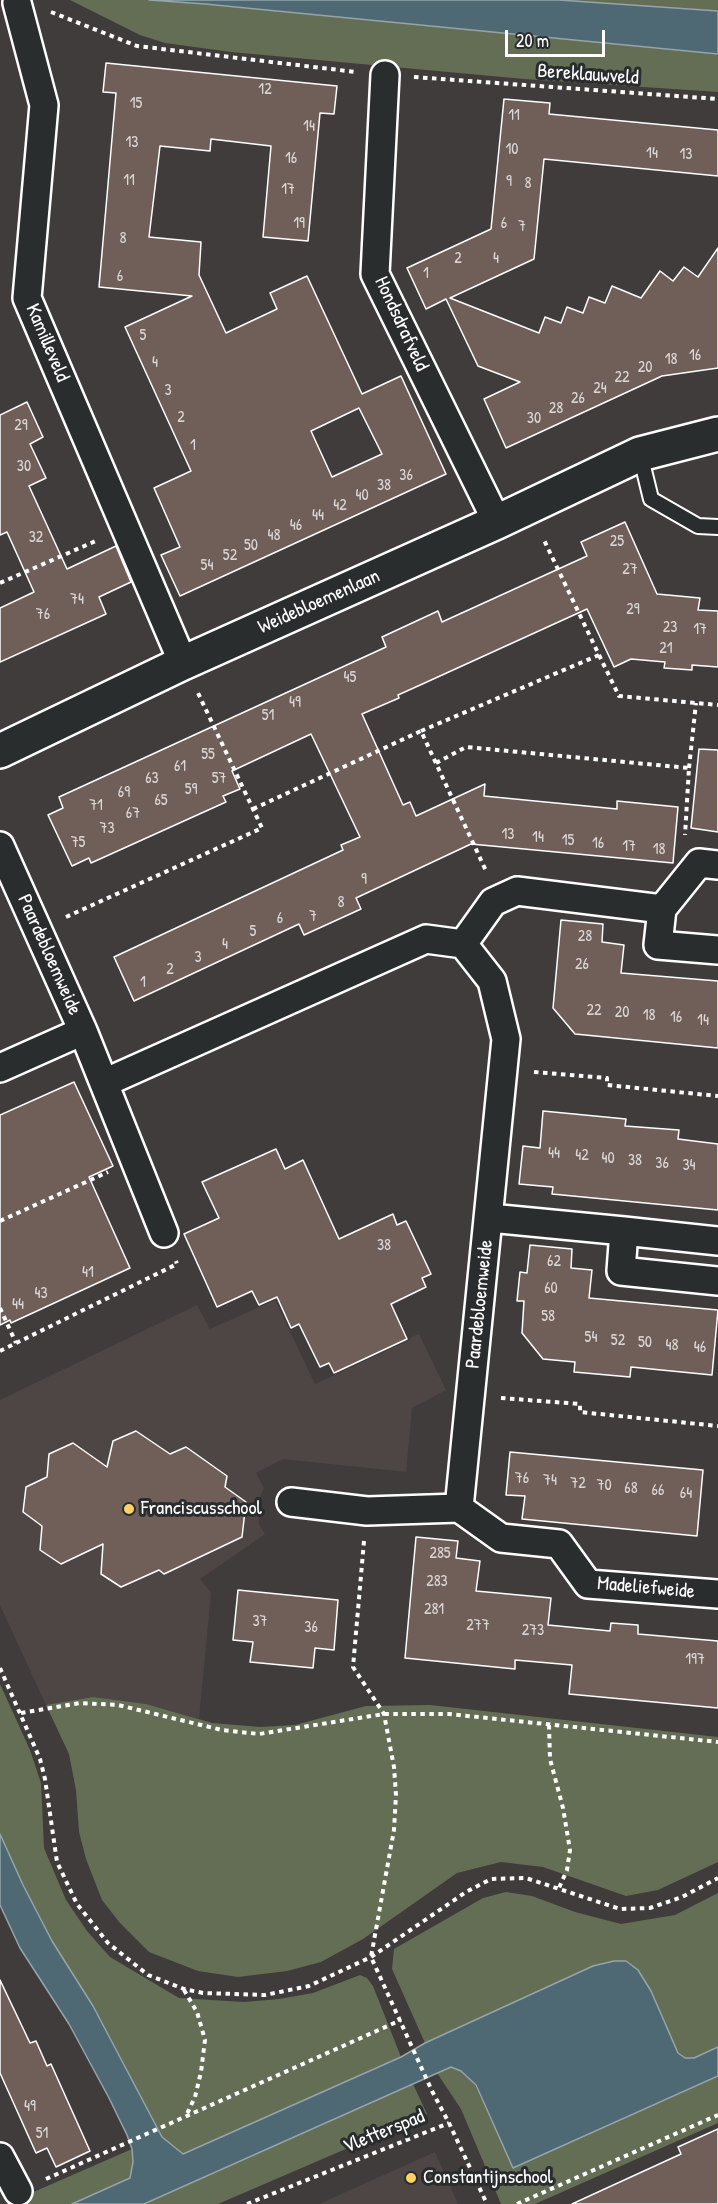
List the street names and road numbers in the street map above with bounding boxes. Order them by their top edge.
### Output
street label: Bereklauwveld [537,59,639,91]
street label: Hondsdrafveld [369,273,433,375]
street label: Kamilleveld [20,301,74,385]
street label: Weidebloemenlaan [254,564,384,640]
street label: Paardebloemweide [12,891,86,1019]
street label: Paardebloemweide [461,1238,499,1370]
street label: Madeliefweide [596,1572,696,1604]
street label: Vletterspad [340,2105,428,2159]

